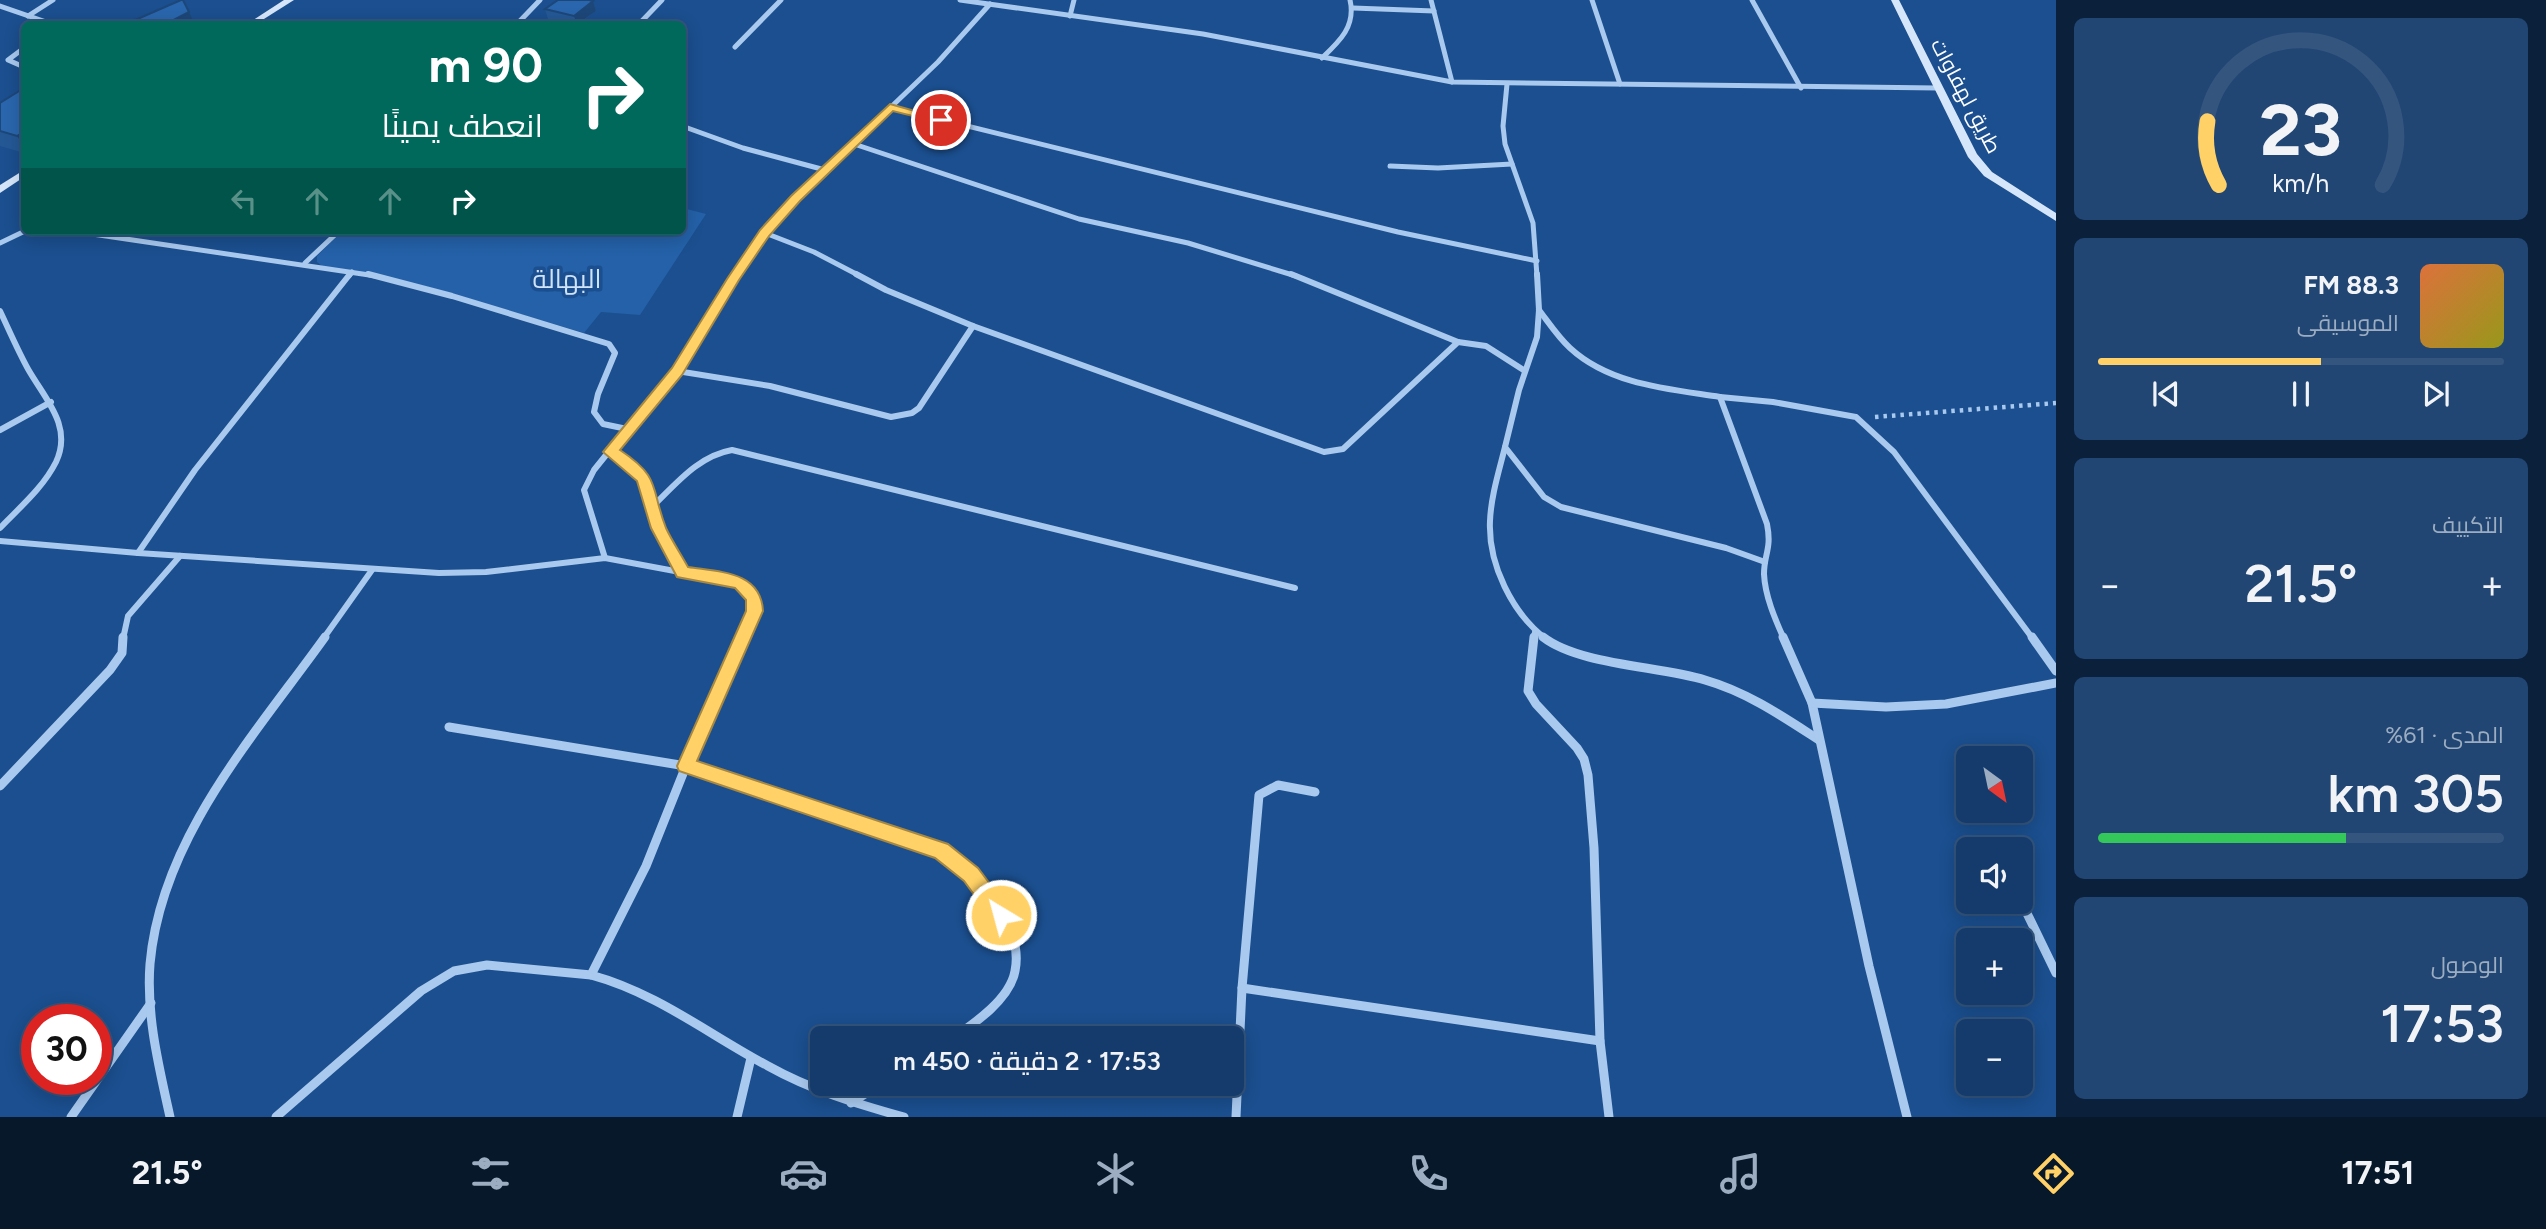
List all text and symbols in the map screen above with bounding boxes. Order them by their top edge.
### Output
street label: طريق لهفاوات [1925,34,2007,158]
text: 90 m [428,35,543,94]
icon: right [567,49,658,140]
text: 23 [2260,86,2342,173]
pin [911,90,971,150]
icon: arrive [922,101,960,139]
text: انعطف يمينًا [381,107,543,145]
text: km/h [2272,168,2330,198]
icon: left [225,182,263,220]
icon: ahead [298,182,336,220]
icon: ahead [371,182,409,220]
icon: right [444,182,482,220]
park label: البهالة [533,263,601,295]
text: 88.3 FM [2303,269,2399,301]
text: الموسيقى [2297,309,2399,337]
icon: previous [2147,375,2185,413]
icon: pause [2282,375,2320,413]
icon: next [2417,375,2455,413]
text: التكييف [2432,511,2504,539]
text: 21.5° [2244,553,2358,615]
text: − [2098,562,2122,608]
text: + [2480,562,2504,608]
text: المدى · 61% [2385,721,2504,749]
north arrow [1956,746,2034,822]
map controls [1956,746,2033,1096]
text: 305 km [2327,763,2504,825]
button: sound [1956,837,2033,914]
position arrow [964,878,1038,952]
button: + [1956,928,2033,1005]
text: الوصول [2431,951,2504,979]
text: 17:53 [2380,993,2504,1055]
speed limit sign: 30 [21,1004,112,1095]
button: − [1956,1019,2033,1096]
text: 17:53 · 2 دقيقة · 450 m [893,1045,1161,1077]
icon: filters [466,1149,515,1198]
icon: car [779,1149,828,1198]
icon: climate [1091,1149,1140,1198]
icon: phone [1404,1149,1453,1198]
icon: music [1716,1149,1765,1198]
icon: directions [2029,1149,2078,1198]
text: 21.5° [132,1154,202,1192]
text: 17:51 [2341,1154,2414,1192]

